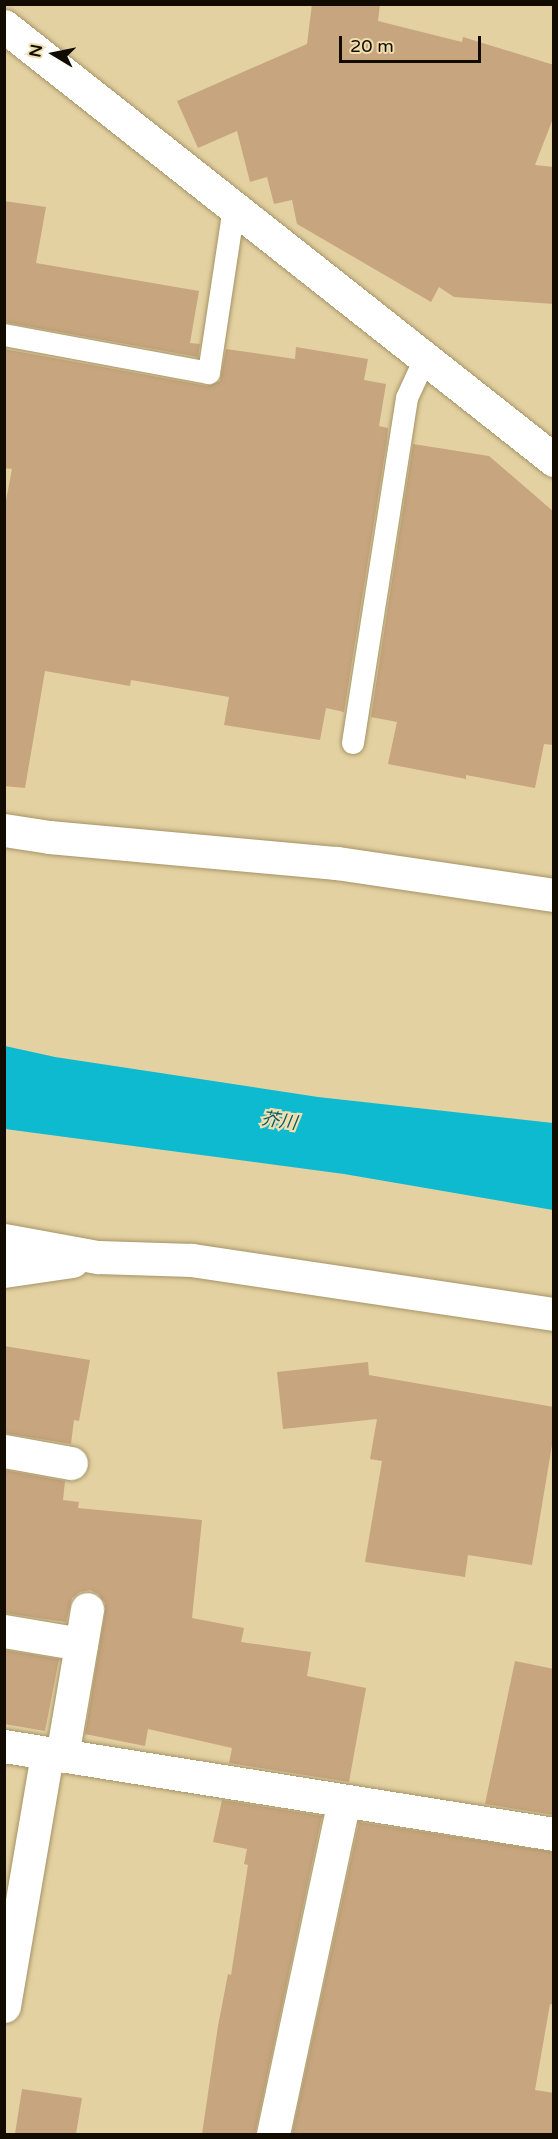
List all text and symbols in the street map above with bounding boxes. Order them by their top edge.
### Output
north arrow [24,24,84,84]
scale bar [342,24,484,62]
text: 20 m [350,35,394,57]
text: N [25,43,47,59]
water label: 芥川 [260,1108,298,1134]

